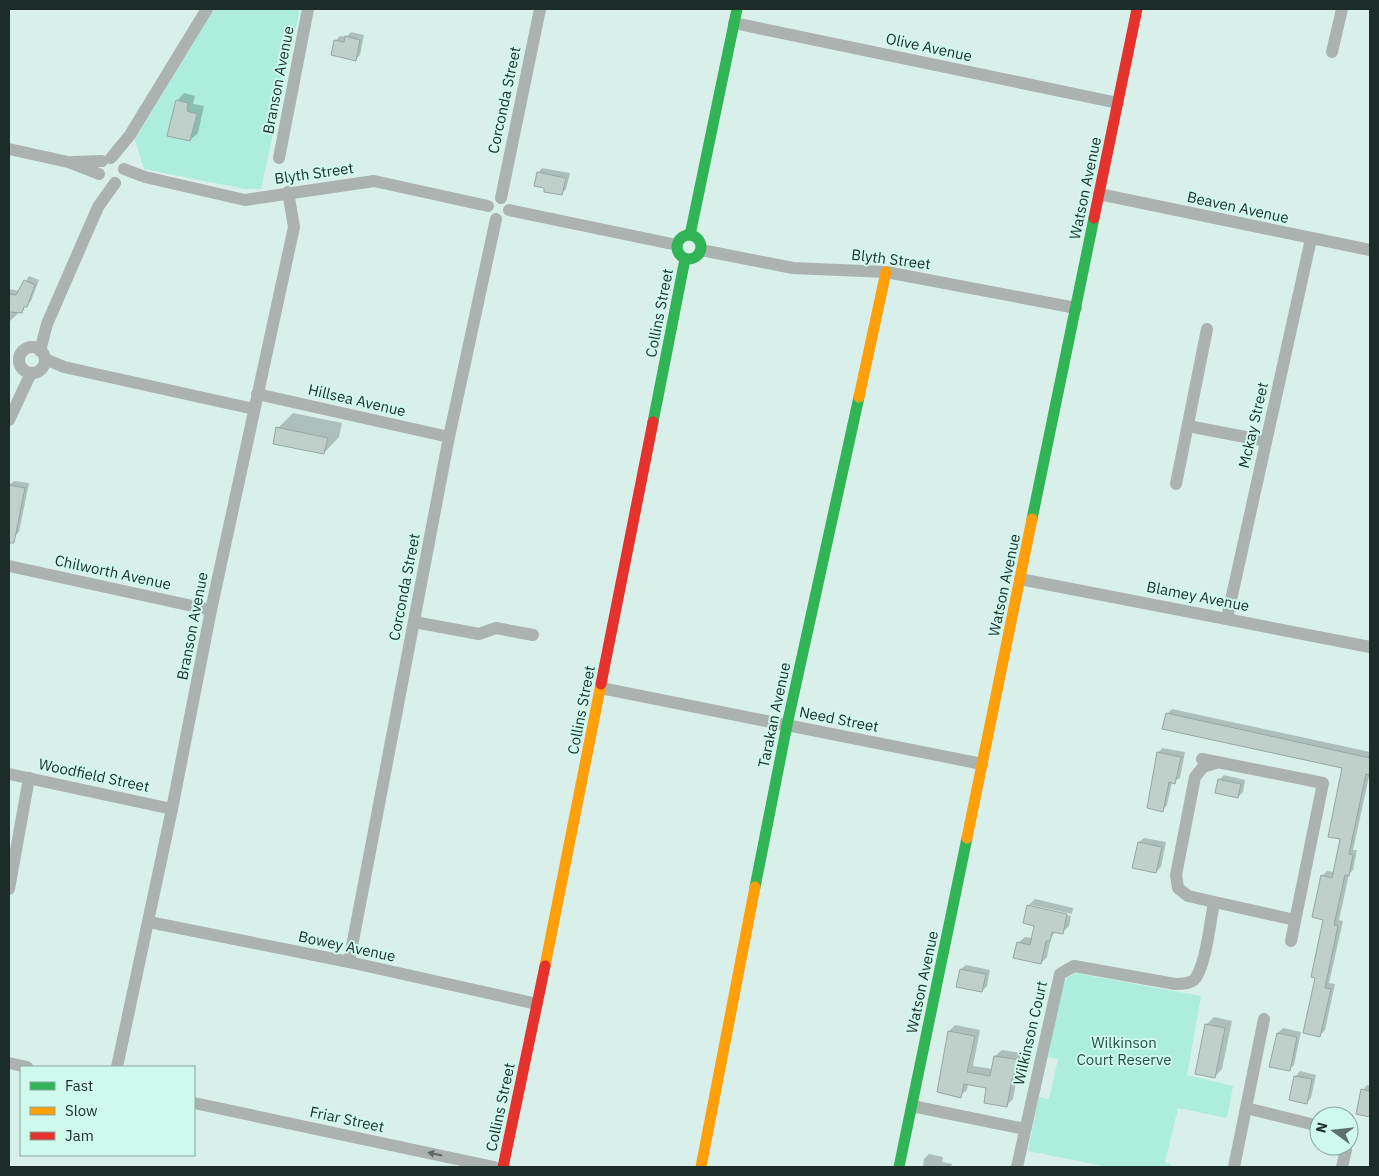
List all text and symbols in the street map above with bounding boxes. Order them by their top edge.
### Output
street label: Branson Avenue [258,24,298,136]
street label: Olive Avenue [884,29,974,65]
street label: Corconda Street [483,45,525,155]
street label: Watson Avenue [1065,135,1105,241]
street label: Blyth Street [273,158,355,188]
street label: Beaven Avenue [1185,187,1291,227]
street label: Blyth Street [850,245,932,273]
street label: Collins Street [641,267,677,359]
street label: Hillsea Avenue [306,380,408,420]
street label: Mckay Street [1234,380,1272,470]
street label: Corconda Street [384,532,424,642]
street label: Watson Avenue [984,532,1024,638]
street label: Chilworth Avenue [53,550,173,594]
street label: Branson Avenue [172,570,212,682]
street label: Blamey Avenue [1145,577,1251,615]
street label: Tarakan Avenue [754,661,794,769]
street label: Collins Street [563,664,599,756]
street label: Need Street [798,702,880,736]
street label: Woodfield Street [37,754,151,796]
street label: Bowey Avenue [297,926,397,966]
street label: Watson Avenue [902,929,942,1035]
street label: Wilkinson Court [1009,979,1051,1087]
park label: Wilkinson Court Reserve [1077,1033,1171,1069]
street label: Collins Street [481,1061,519,1153]
legend [20,1066,195,1156]
text: Fast [65,1076,93,1095]
text: Slow [65,1101,98,1120]
street label: Friar Street [308,1102,386,1136]
north arrow [1309,1106,1359,1156]
text: N [1311,1120,1331,1135]
text: Jam [65,1126,94,1145]
one-way arrow [426,1150,442,1158]

